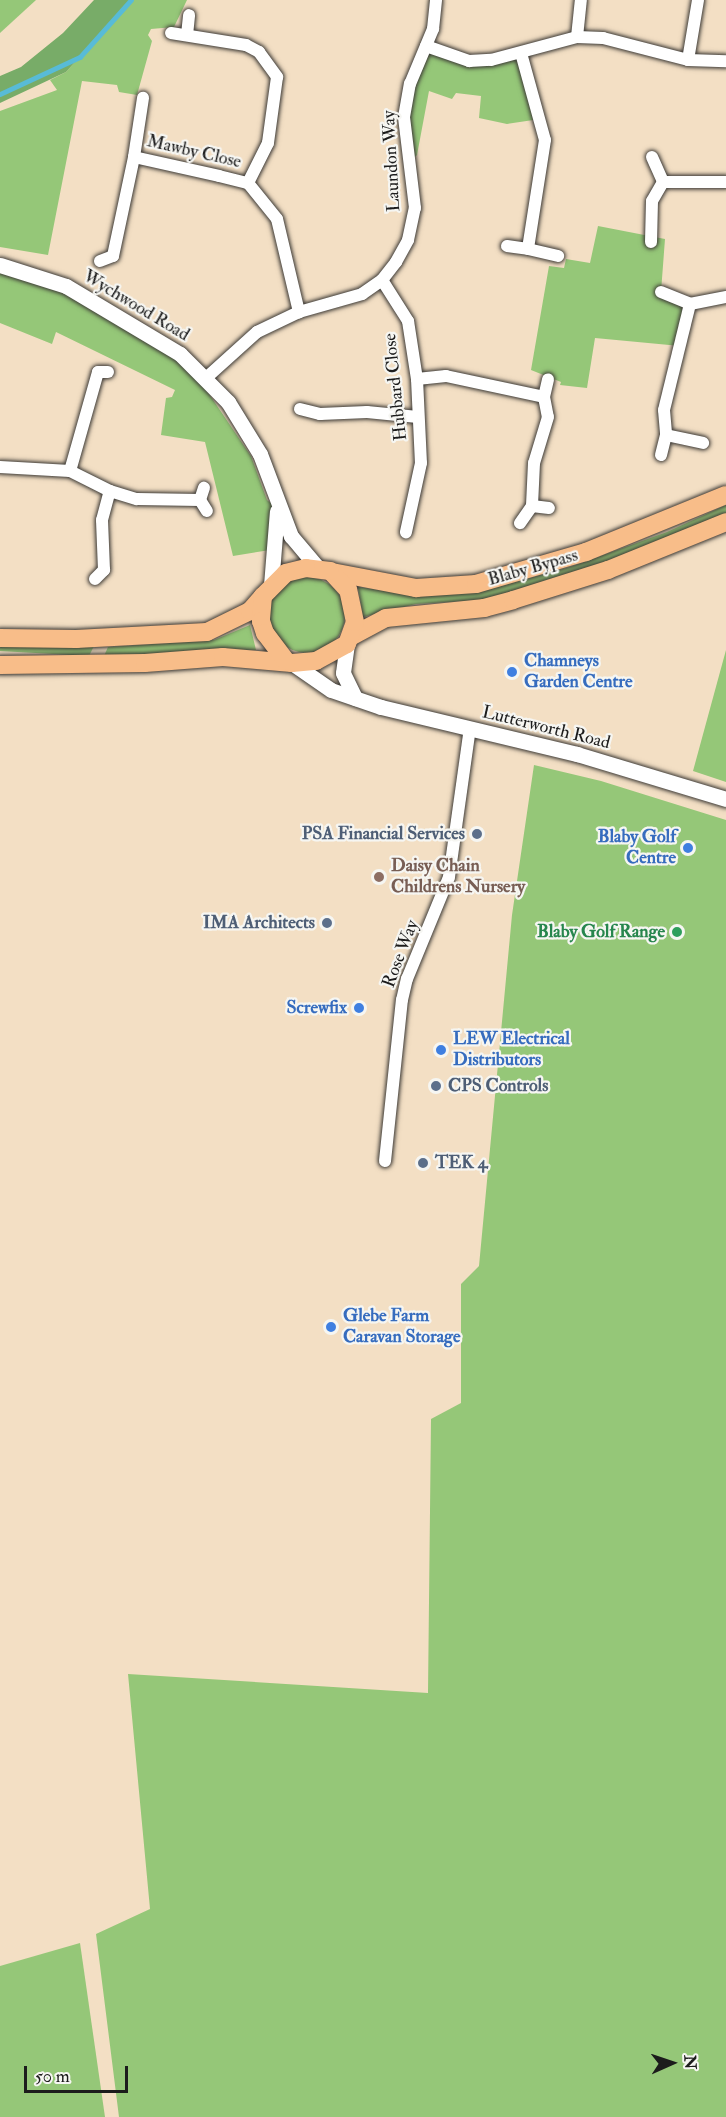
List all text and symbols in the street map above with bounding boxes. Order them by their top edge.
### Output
street label: Laundon Way [379,110,405,212]
street label: Mawby Close [145,131,243,173]
street label: Wychwood Road [79,266,193,346]
street label: Hubbard Close [380,332,412,442]
street label: Blaby Bypass [485,545,581,591]
place label: Chamneys Garden Centre [524,651,632,694]
marker: Chamneys Garden Centre [505,665,519,679]
street label: Lutterworth Road [480,702,612,754]
place label: PSA Financial Services [302,823,465,845]
marker: PSA Financial Services [470,827,484,841]
place label: Blaby Golf Centre [598,827,676,870]
marker: Blaby Golf Centre [681,841,695,855]
place label: Daisy Chain Childrens Nursery [391,856,525,898]
marker: Daisy Chain Childrens Nursery [372,870,386,884]
place label: IMA Architects [203,912,315,934]
marker: IMA Architects [320,916,334,930]
street label: Rose Way [378,917,424,991]
place label: Blaby Golf Range [537,921,665,943]
marker: Blaby Golf Range [670,925,684,939]
place label: Screwfix [287,997,347,1019]
marker: Screwfix [352,1001,366,1015]
place label: LEW Electrical Distributors [453,1029,570,1072]
marker: LEW Electrical Distributors [434,1043,448,1057]
place label: CPS Controls [448,1075,548,1097]
marker: CPS Controls [429,1079,443,1093]
place label: TEK 4 [435,1152,487,1174]
marker: TEK 4 [416,1156,430,1170]
place label: Glebe Farm Caravan Storage [343,1306,460,1348]
marker: Glebe Farm Caravan Storage [324,1320,338,1334]
north arrow [642,2033,702,2093]
scale bar [27,2054,130,2092]
text: N [680,2054,700,2070]
text: 50 m [35,2065,70,2088]

